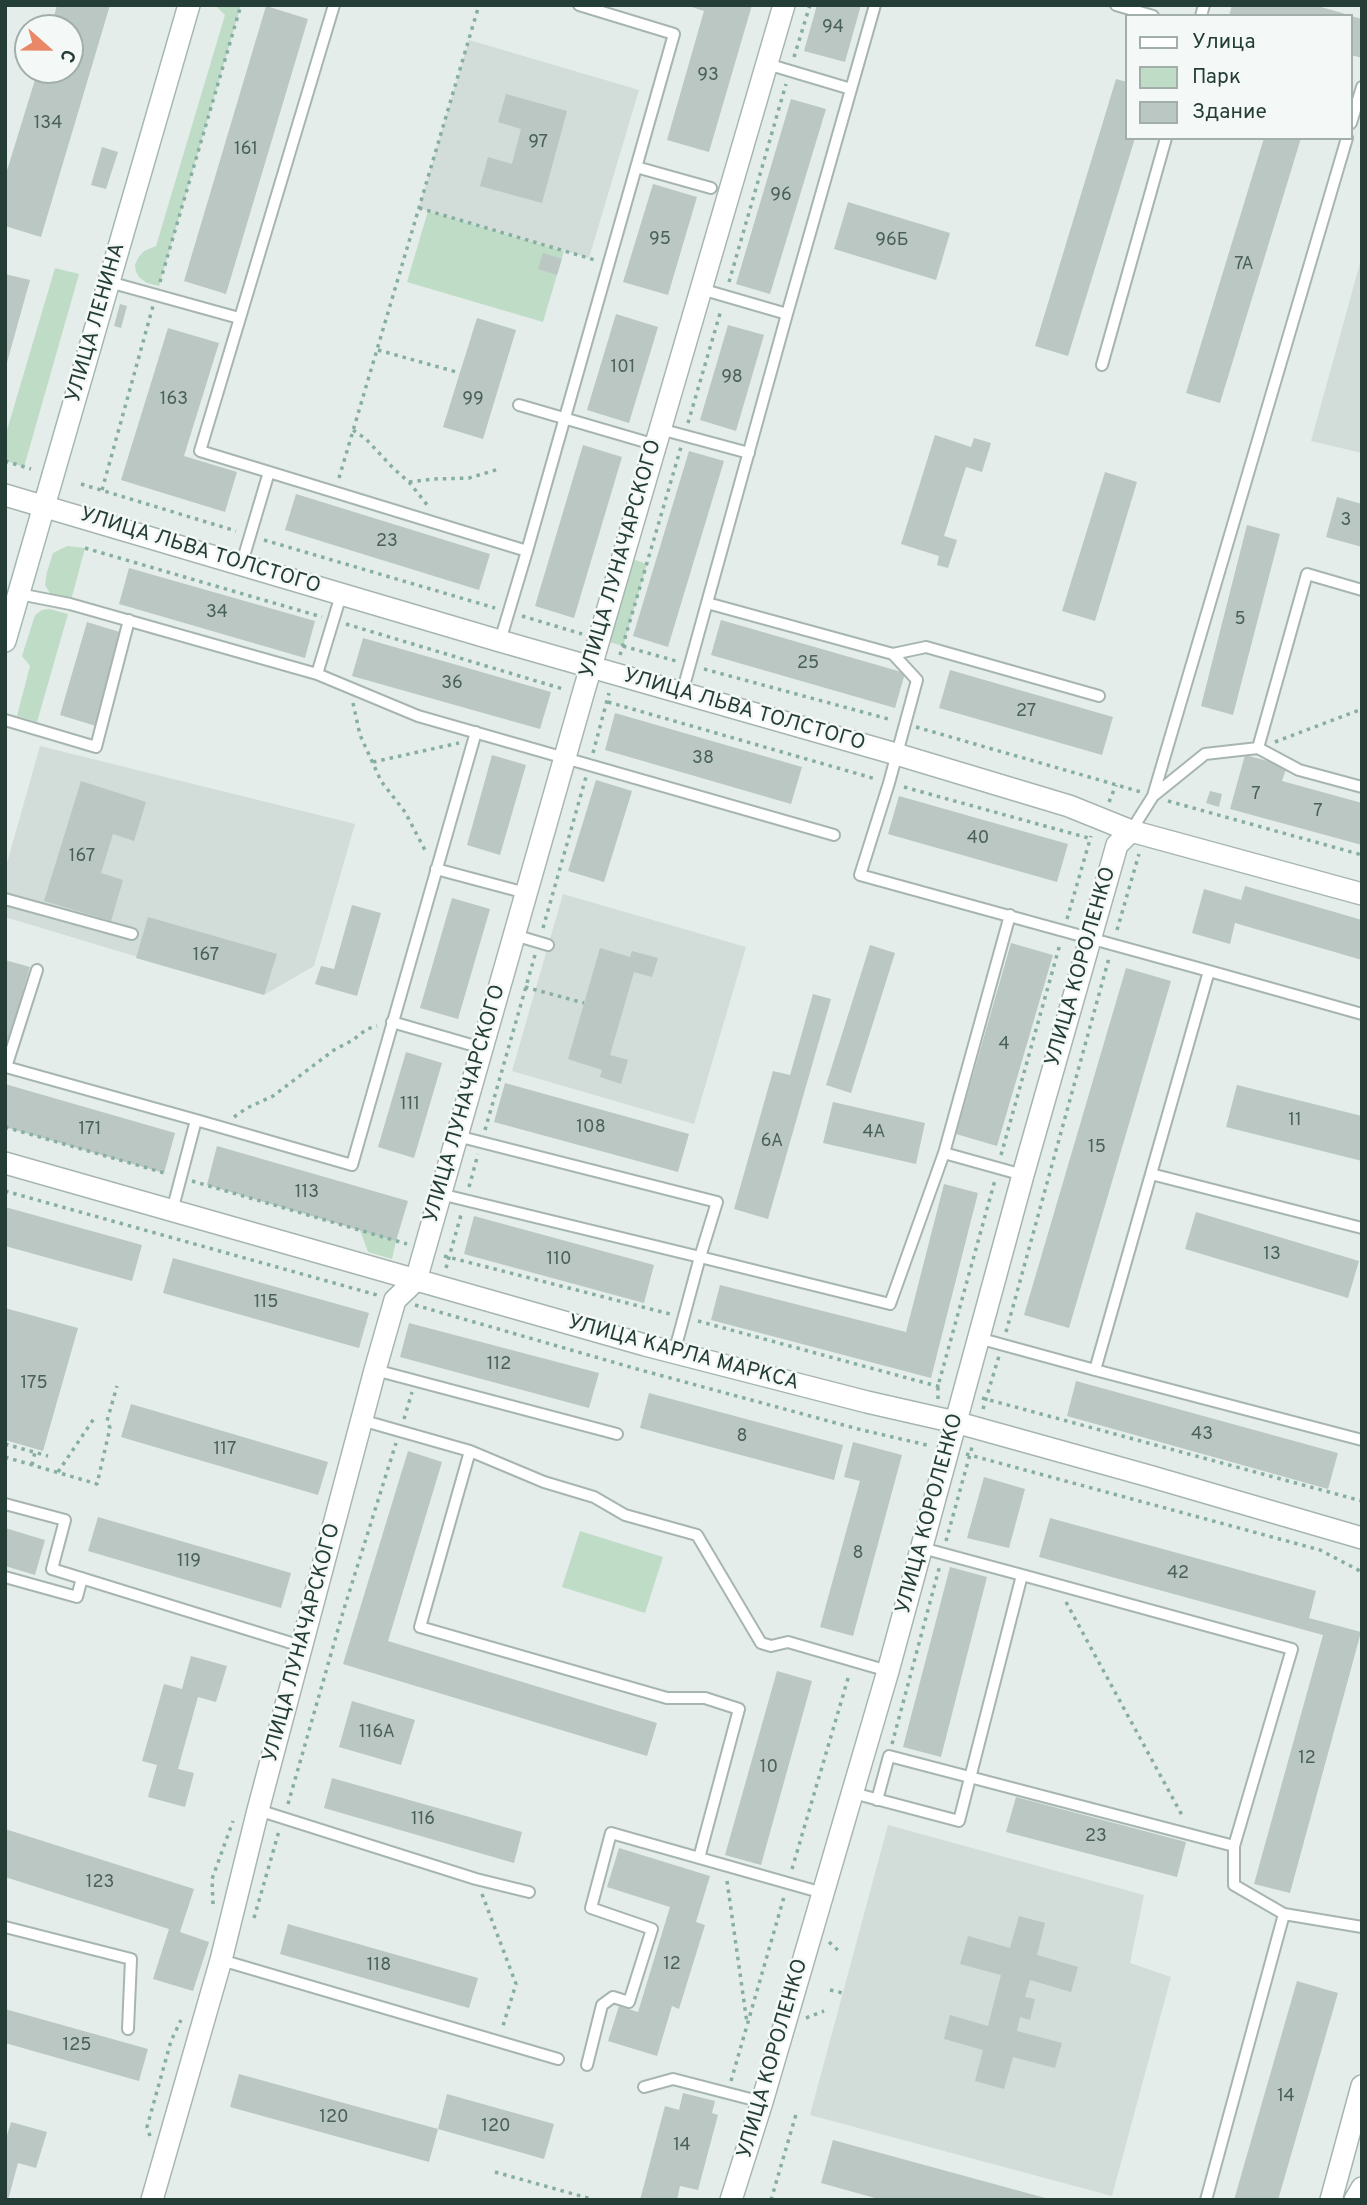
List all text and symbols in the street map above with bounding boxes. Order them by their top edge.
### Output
north arrow [14,14,84,84]
legend [1126,14,1353,140]
house number: 94 [822,17,844,39]
text: Улица [1192,29,1256,56]
text: С [53,46,80,66]
text: Парк [1192,64,1241,91]
house number: 93 [697,65,719,87]
text: Здание [1192,99,1267,126]
house number: 134 [34,113,62,135]
house number: 97 [528,132,548,154]
house number: 161 [234,139,258,161]
house number: 96 [770,185,792,207]
house number: 95 [649,229,671,251]
house number: 96Б [875,230,909,252]
street label: УЛИЦА ЛЕНИНА [62,240,132,406]
house number: 7А [1234,254,1254,276]
house number: 101 [611,357,635,379]
house number: 98 [721,367,743,389]
house number: 163 [160,389,188,411]
house number: 99 [462,389,484,411]
street label: УЛИЦА ЛУНАЧАРСКОГО [576,437,668,681]
street label: УЛИЦА ЛЬВА ТОЛСТОГО [77,503,323,601]
house number: 3 [1341,510,1351,532]
house number: 23 [376,531,398,553]
house number: 34 [206,602,228,624]
house number: 5 [1234,609,1246,631]
house number: 25 [797,653,819,675]
street label: УЛИЦА ЛЬВА ТОЛСТОГО [620,664,868,758]
house number: 36 [441,673,463,695]
house number: 27 [1016,701,1036,723]
house number: 38 [692,748,714,770]
house number: 7 [1251,784,1261,806]
house number: 7 [1313,801,1323,823]
house number: 40 [967,828,989,850]
house number: 167 [69,846,95,868]
street label: УЛИЦА КОРОЛЕНКО [1041,864,1123,1070]
house number: 167 [193,945,219,967]
street label: УЛИЦА ЛУНАЧАРСКОГО [420,982,512,1226]
house number: 4 [998,1034,1010,1056]
house number: 111 [400,1094,420,1116]
house number: 11 [1288,1110,1302,1132]
house number: 108 [576,1117,606,1139]
house number: 171 [78,1119,102,1141]
house number: 4А [862,1122,886,1144]
house number: 6А [761,1131,783,1153]
house number: 15 [1088,1137,1106,1159]
house number: 113 [295,1182,319,1204]
house number: 13 [1263,1244,1281,1266]
house number: 110 [547,1249,571,1271]
house number: 115 [254,1292,278,1314]
street label: УЛИЦА КАРЛА МАРКСА [565,1311,801,1397]
house number: 112 [487,1354,511,1376]
house number: 175 [20,1373,48,1395]
street label: УЛИЦА КОРОЛЕНКО [892,1411,970,1617]
house number: 43 [1191,1424,1213,1446]
house number: 8 [737,1426,747,1448]
house number: 117 [214,1439,236,1461]
street label: УЛИЦА ЛУНАЧАРСКОГО [259,1521,347,1765]
house number: 8 [853,1543,863,1565]
house number: 119 [177,1551,201,1573]
house number: 42 [1167,1563,1189,1585]
house number: 116А [359,1722,395,1744]
house number: 12 [1298,1748,1316,1770]
house number: 10 [760,1757,778,1779]
house number: 116 [411,1809,435,1831]
house number: 23 [1085,1826,1107,1848]
house number: 123 [86,1872,114,1894]
house number: 12 [663,1954,681,1976]
house number: 118 [367,1955,391,1977]
street label: УЛИЦА КОРОЛЕНКО [733,1956,815,2162]
house number: 125 [63,2035,91,2057]
house number: 14 [1277,2086,1295,2108]
house number: 120 [319,2107,349,2129]
house number: 120 [481,2116,511,2138]
house number: 14 [673,2135,691,2157]

